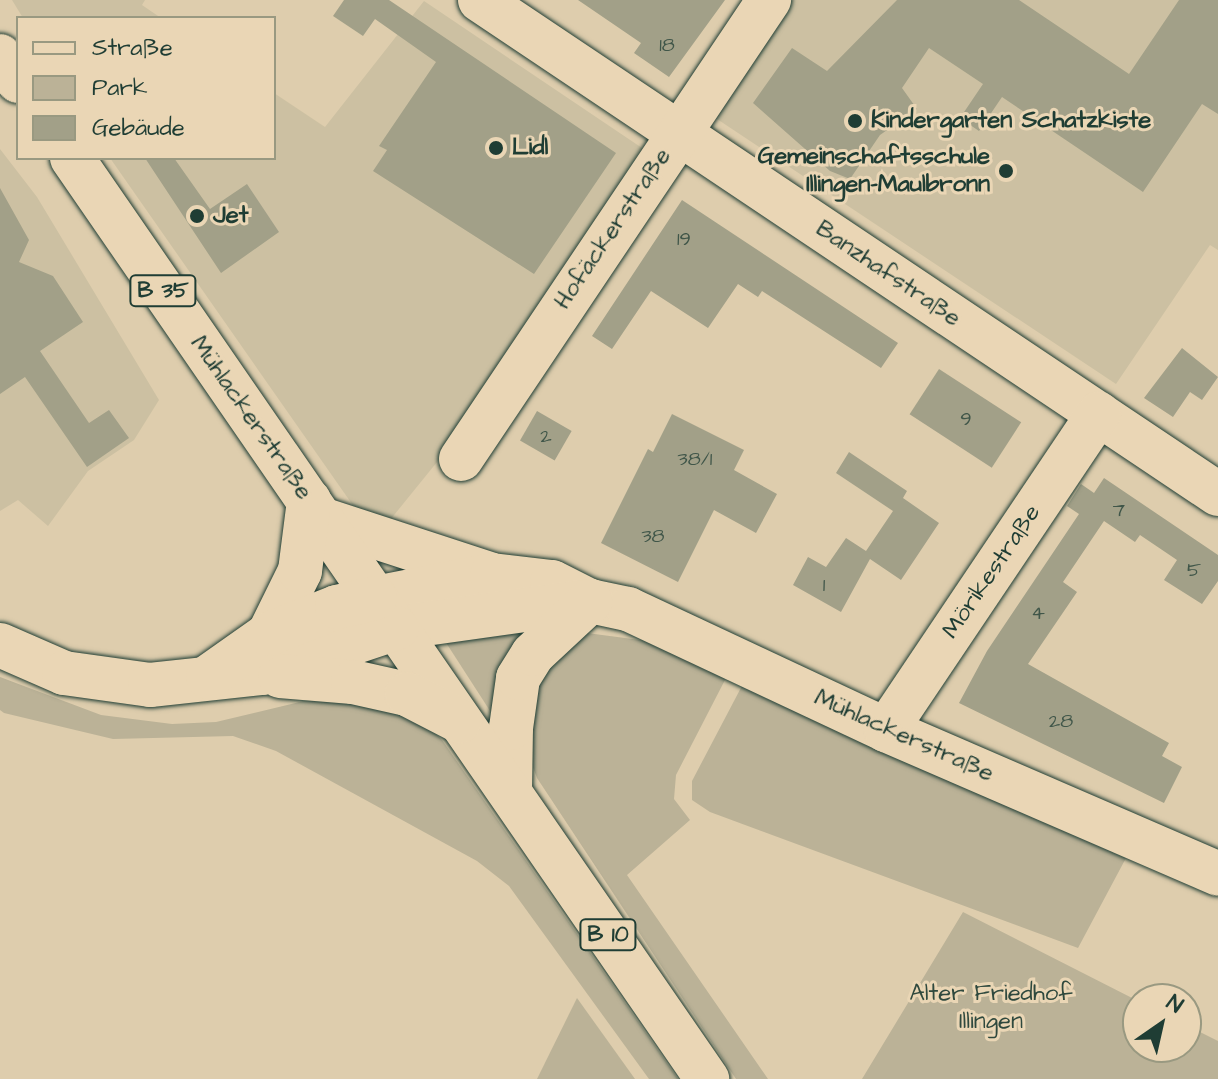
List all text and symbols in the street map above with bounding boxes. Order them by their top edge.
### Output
legend [16,16,276,160]
text: Straße [92,31,173,65]
house number: 18 [659,33,675,57]
text: Park [92,71,148,105]
place label: Kindergarten Schatzkiste [871,107,1151,135]
text: Gebäude [92,111,185,145]
marker: Kindergarten Schatzkiste [846,112,864,130]
place label: Lidl [512,134,548,162]
marker: Lidl [487,139,505,157]
street label: Hofäckerstraße [549,143,677,315]
place label: Gemeinschaftsschule Illingen-Maulbronn [758,143,990,199]
marker: Gemeinschaftsschule Illingen-Maulbronn [997,162,1015,180]
place label: Jet [213,202,248,230]
marker: Jet [188,207,206,225]
street label: Banzhafstraße [810,215,966,333]
house number: 19 [677,227,691,251]
road number: B 35 [129,273,197,309]
street label: Mühlackerstraße [184,331,318,505]
house number: 9 [960,407,972,431]
house number: 2 [540,424,552,448]
house number: 38/1 [678,447,712,471]
house number: 7 [1113,498,1125,522]
street label: Mörikestraße [937,500,1047,644]
house number: 38 [641,524,665,548]
house number: 5 [1187,558,1201,582]
house number: 1 [823,573,825,597]
house number: 4 [1031,601,1045,625]
street label: Mühlackerstraße [810,684,998,788]
house number: 28 [1049,709,1073,733]
road number: B 10 [578,917,638,953]
park label: Alter Friedhof Illingen [909,980,1073,1036]
north arrow [1122,983,1202,1063]
text: N [1160,988,1189,1021]

